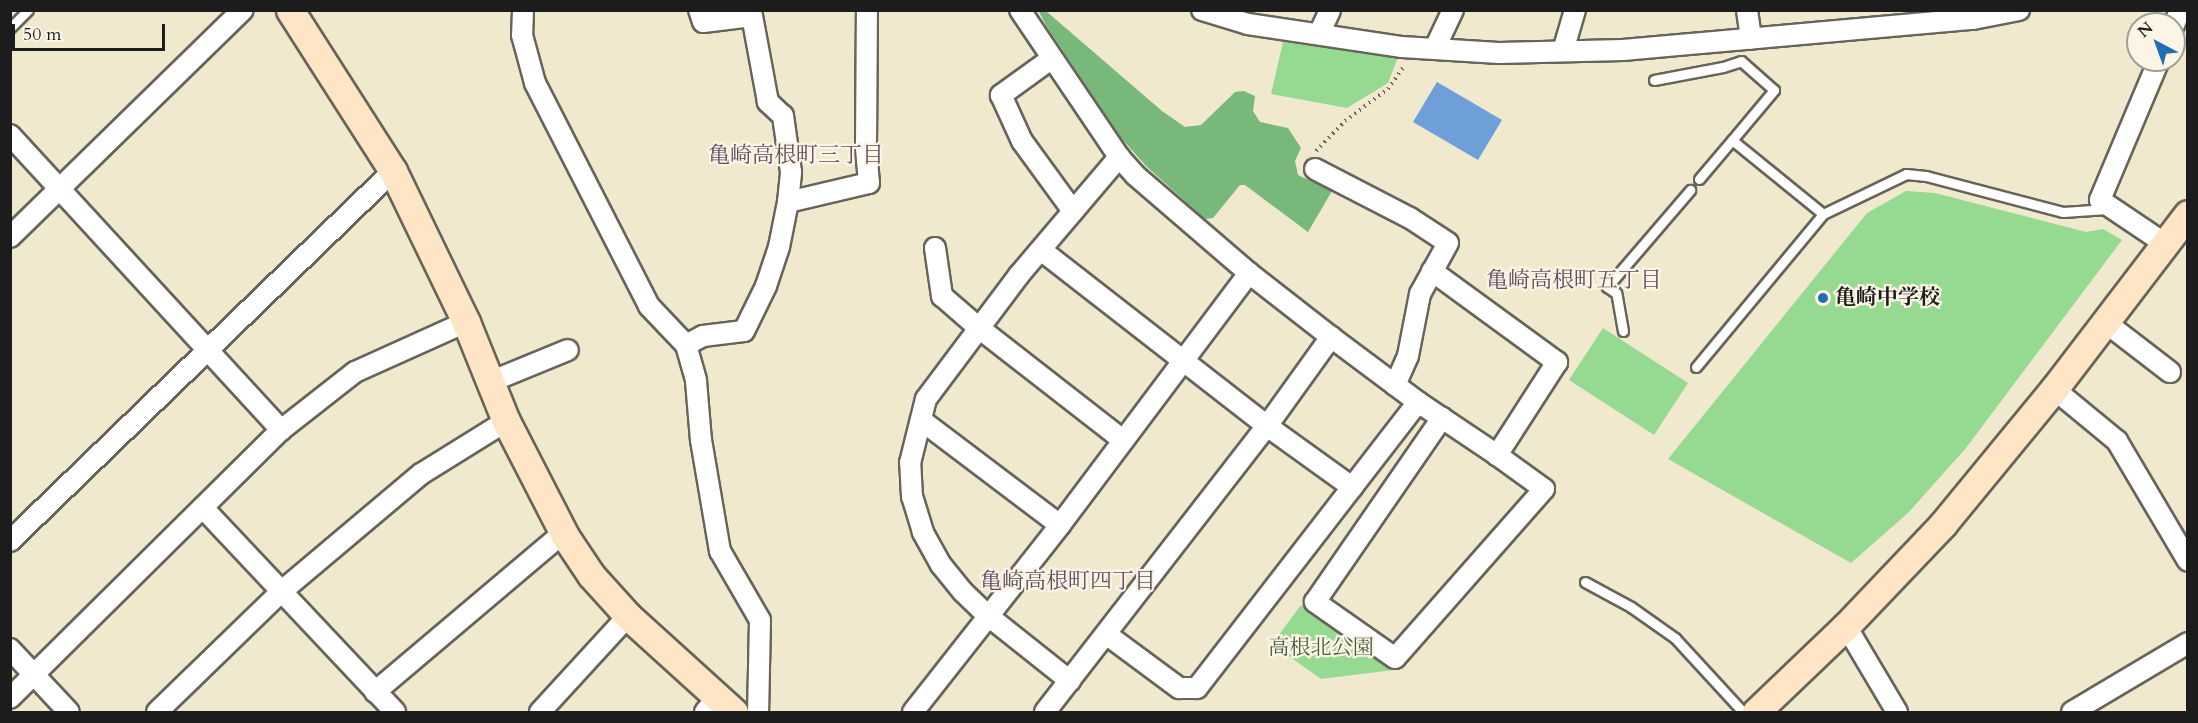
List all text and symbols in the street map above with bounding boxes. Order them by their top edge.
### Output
scale bar [15,12,168,50]
north arrow [2126,12,2186,72]
text: N [2133,17,2158,43]
text: 50 m [23,22,62,47]
district label: 亀崎高根町三丁目 [708,143,884,169]
district label: 亀崎高根町五丁目 [1486,268,1662,294]
place label: 亀崎中学校 [1835,285,1940,311]
marker: 亀崎中学校 [1816,291,1830,305]
district label: 亀崎高根町四丁目 [980,569,1156,595]
park label: 高根北公園 [1269,635,1373,661]

